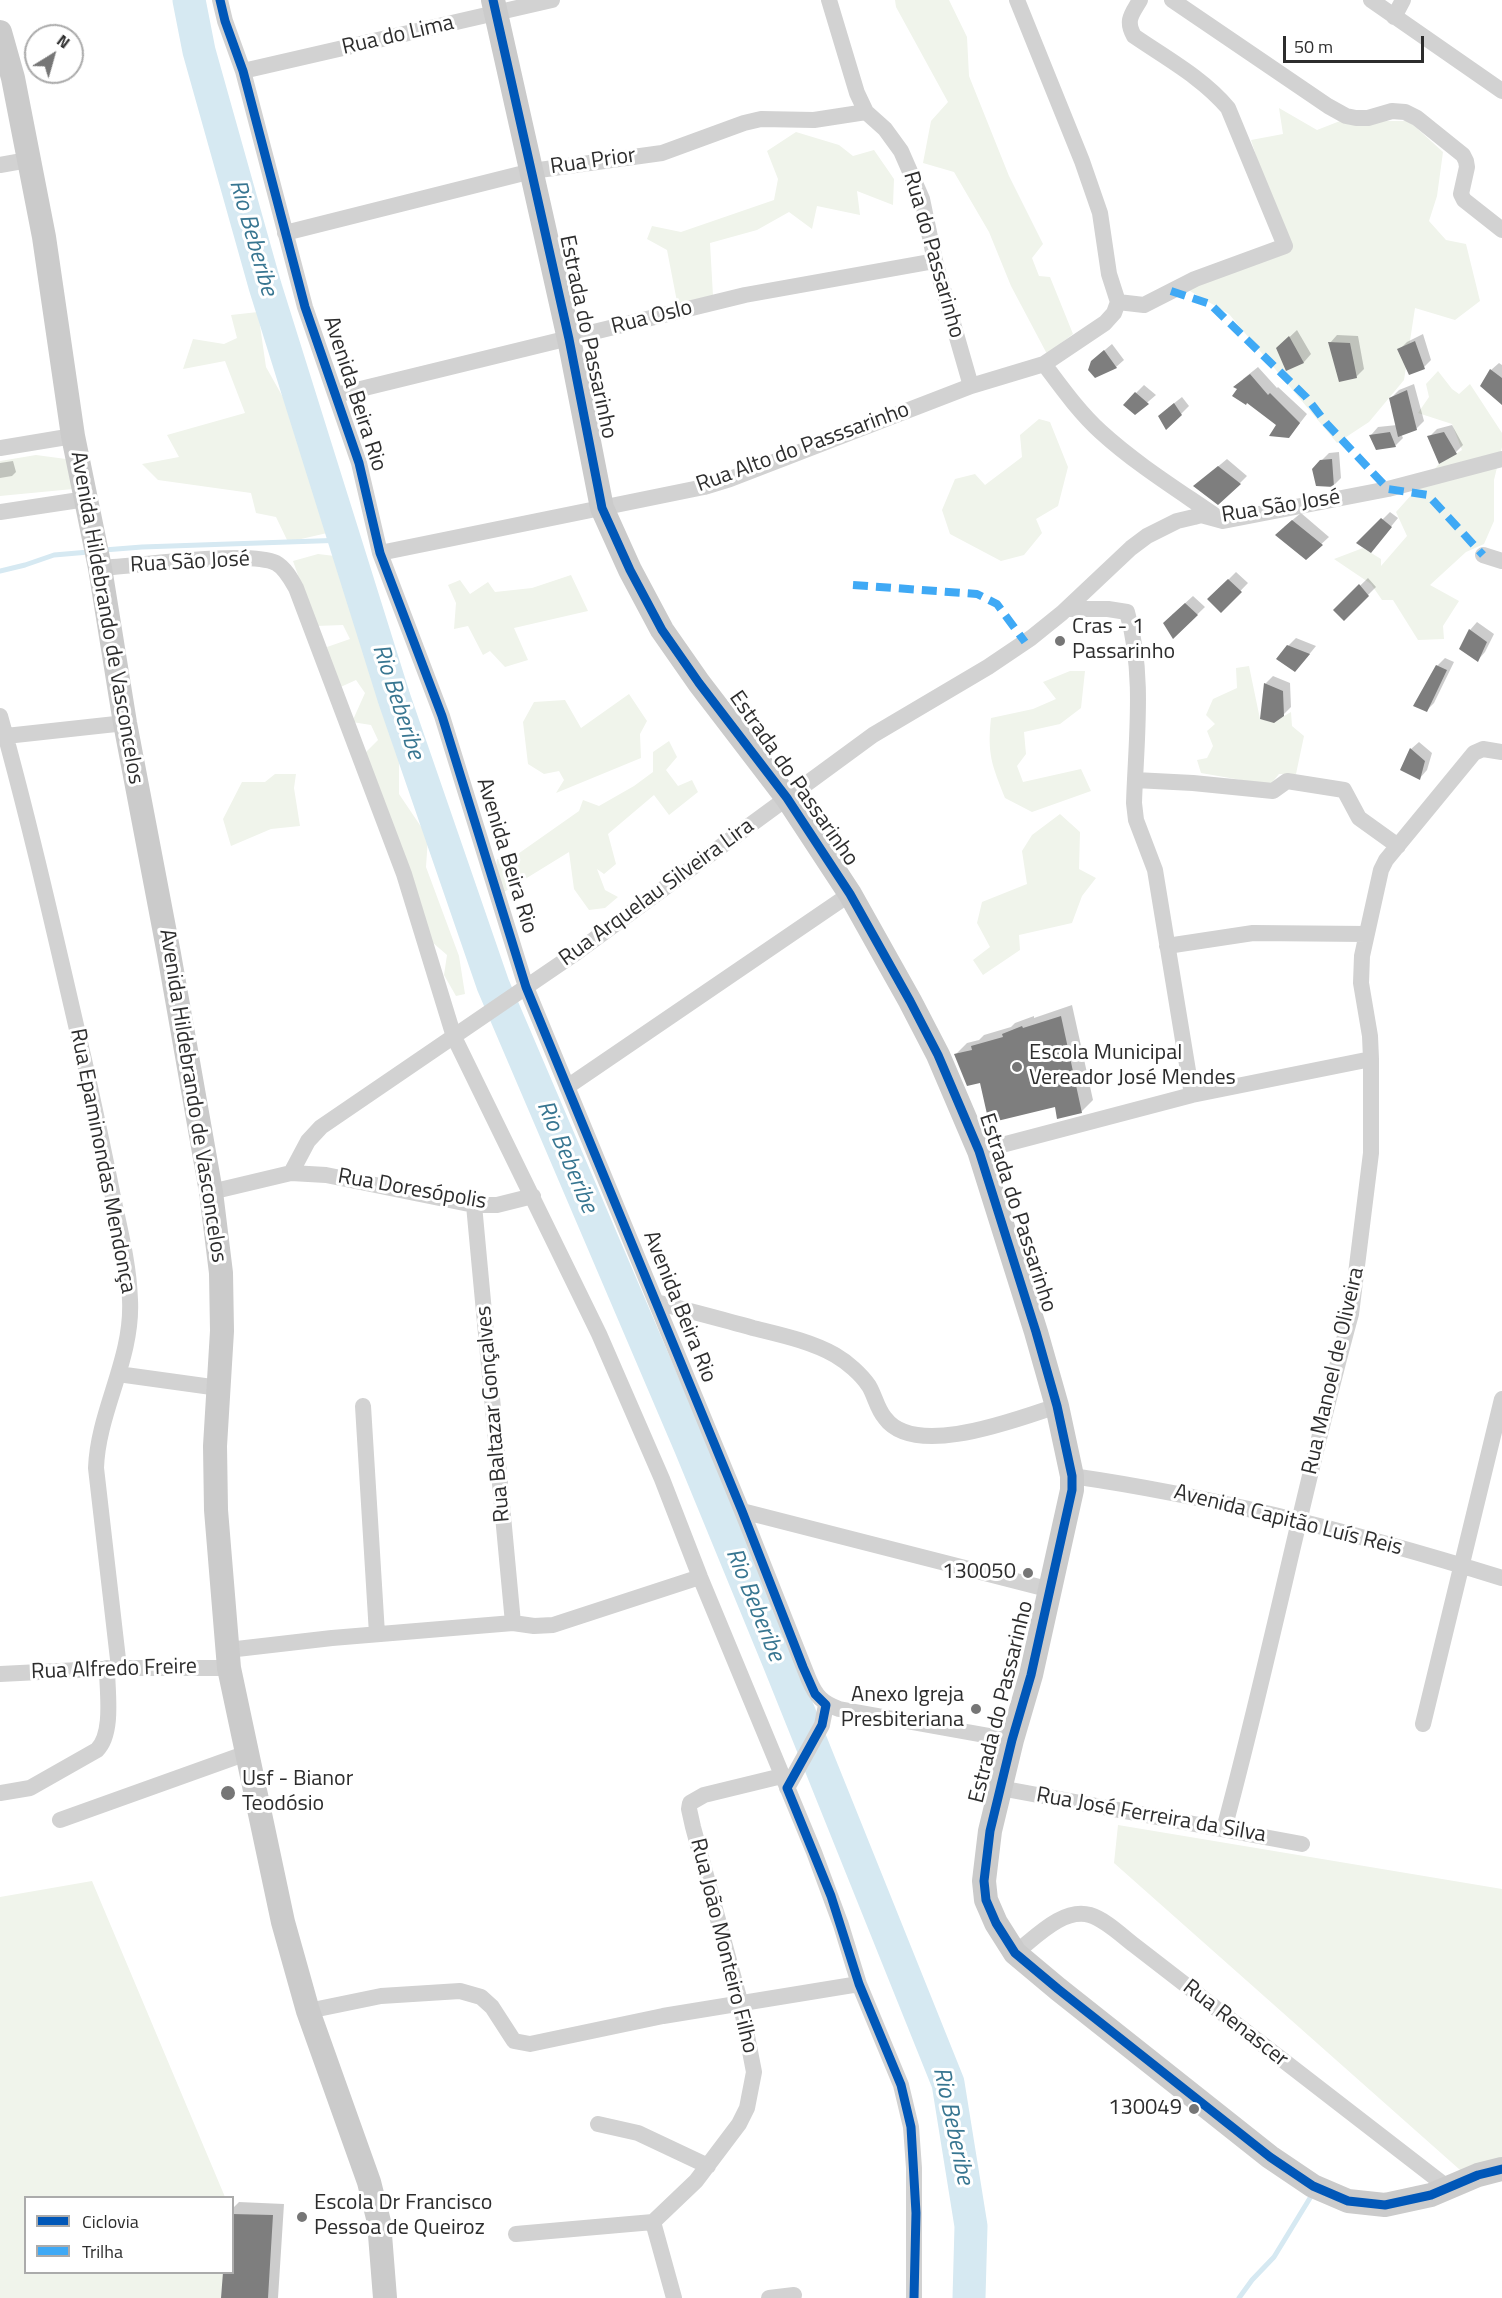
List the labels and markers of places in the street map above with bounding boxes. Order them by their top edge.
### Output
place label: Cras - 1 Passarinho [1072,615,1175,666]
marker: Cras - 1 Passarinho [1053,634,1067,648]
place label: Escola Municipal Vereador José Mendes [1029,1041,1236,1092]
marker: Escola Municipal Vereador José Mendes [1010,1060,1024,1074]
place label: 130050 [942,1560,1016,1586]
marker: 130050 [1021,1566,1035,1580]
place label: Anexo Igreja Presbiteriana [841,1683,964,1735]
marker: Anexo Igreja Presbiteriana [969,1702,983,1716]
place label: Usf - Bianor Teodósio [242,1767,353,1819]
marker: Usf - Bianor Teodósio [219,1784,237,1802]
place label: 130049 [1108,2096,1182,2122]
marker: 130049 [1187,2102,1201,2116]
place label: Escola Dr Francisco Pessoa de Queiroz [314,2191,492,2242]
marker: Escola Dr Francisco Pessoa de Queiroz [295,2210,309,2224]

